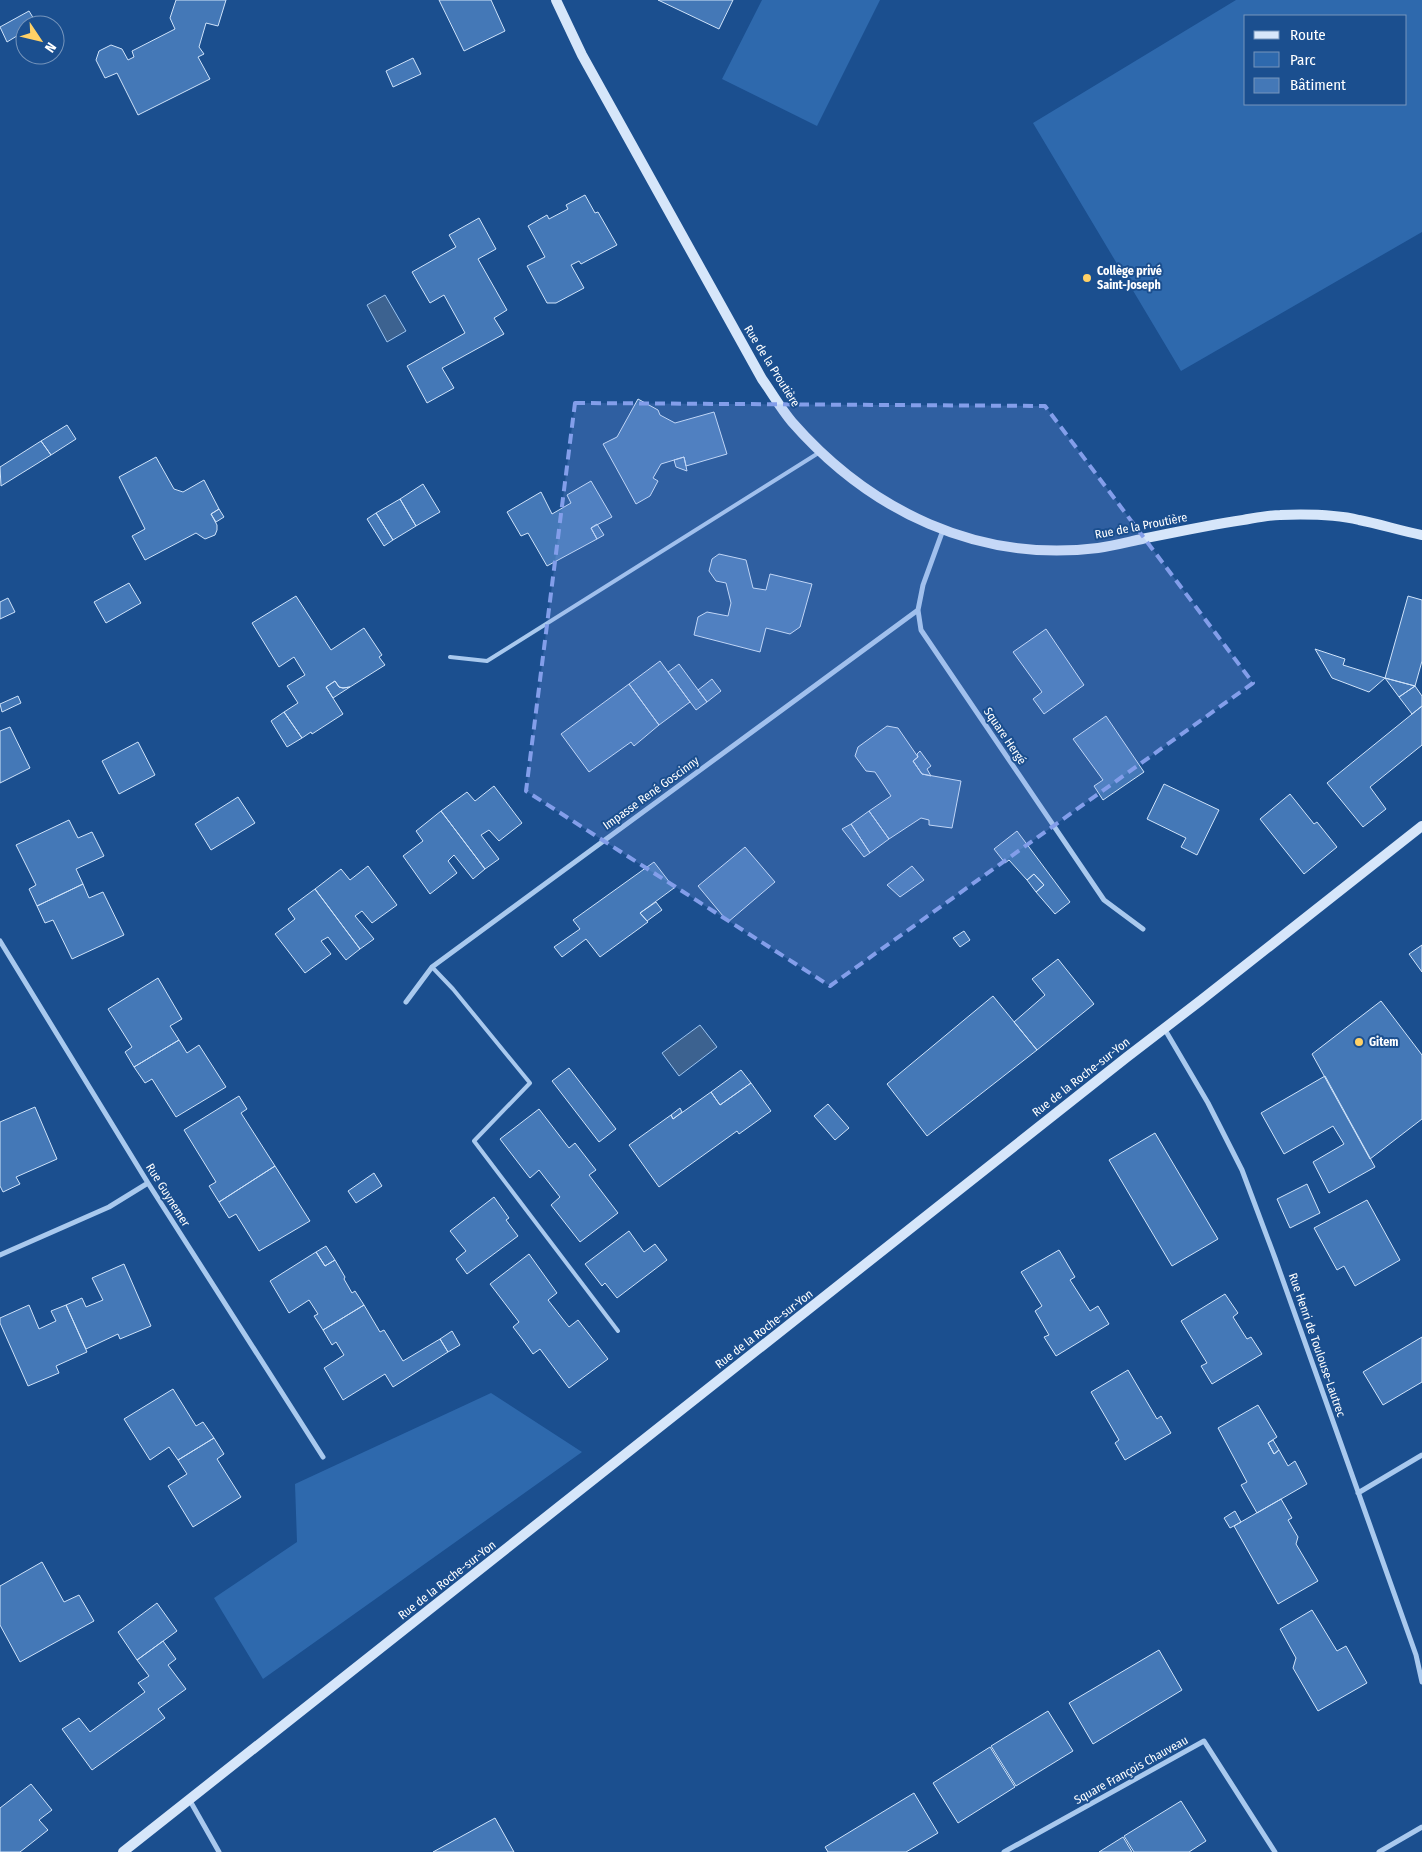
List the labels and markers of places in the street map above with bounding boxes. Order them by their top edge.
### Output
place label: Collège privé Saint-Joseph [1097,264,1162,292]
marker: Collège privé Saint-Joseph [1081,272,1093,284]
place label: Gitem [1369,1035,1398,1049]
marker: Gitem [1353,1036,1365,1048]

